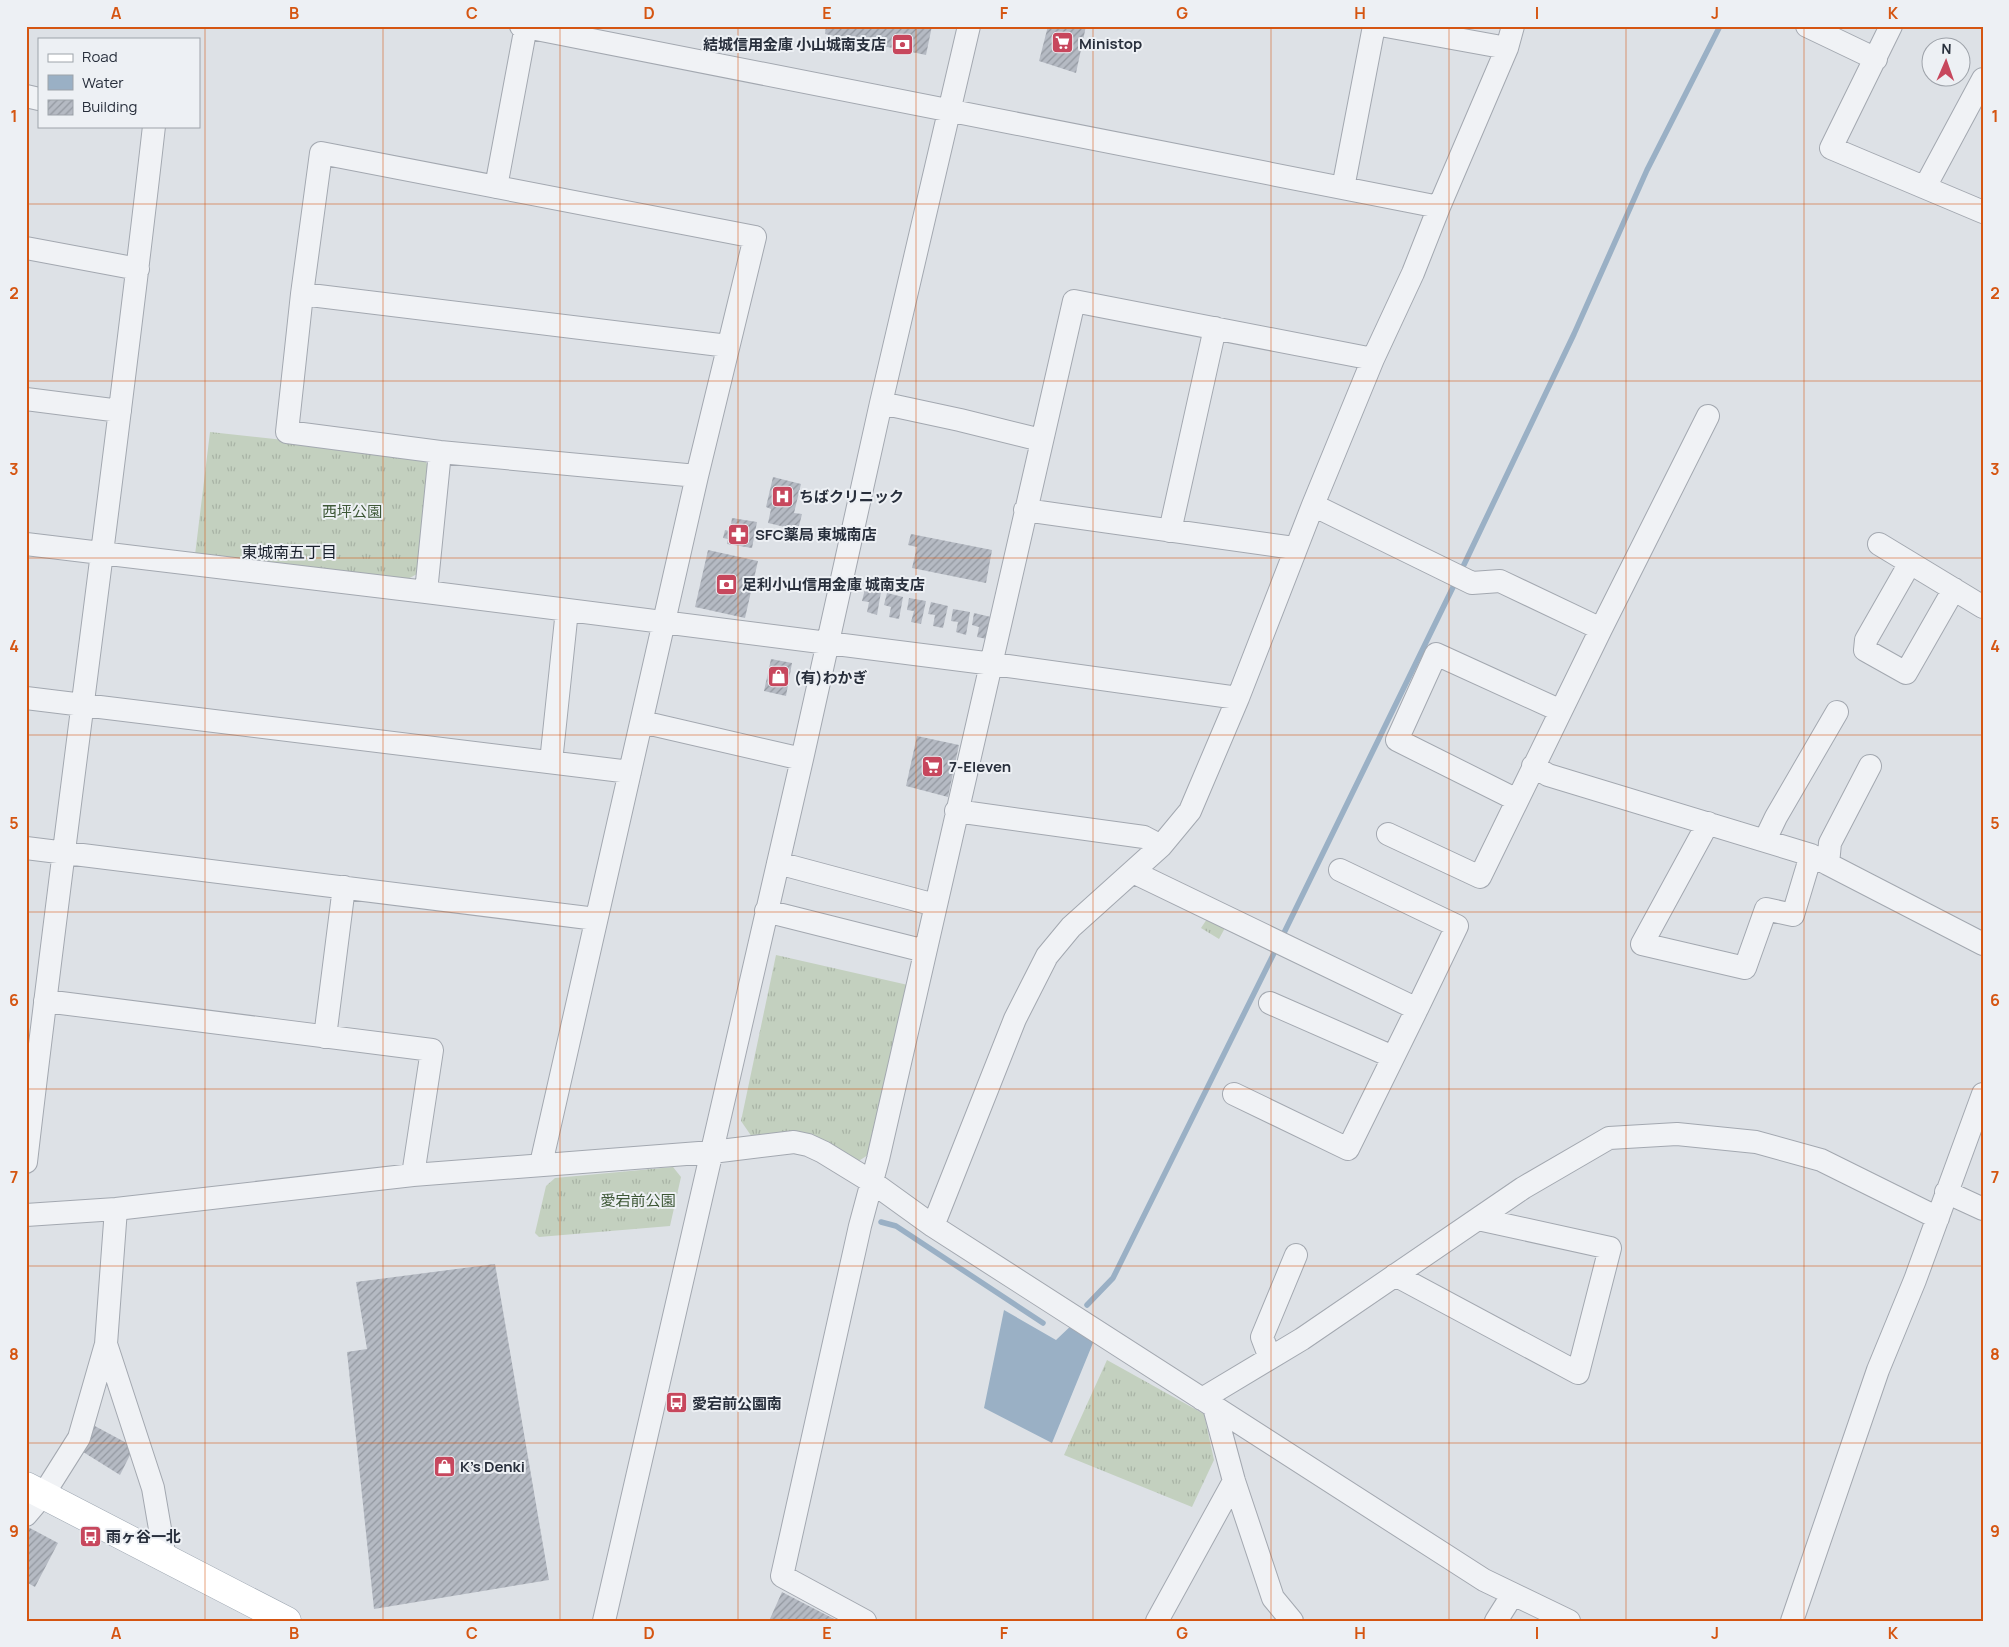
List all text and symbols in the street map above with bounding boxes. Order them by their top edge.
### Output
text: A [111,2,122,24]
text: B [289,2,299,24]
text: C [466,2,478,24]
text: D [643,2,655,24]
text: E [822,2,832,24]
text: F [1000,2,1009,24]
text: G [1176,2,1188,24]
text: H [1354,2,1366,24]
text: I [1535,2,1539,24]
text: J [1711,2,1719,24]
text: K [1888,2,1899,24]
supermarket icon: Ministop [1051,31,1075,55]
bank icon: 結城信用金庫 小山城南支店 [890,32,914,56]
place label: Ministop [1079,33,1142,54]
place label: 結城信用金庫 小山城南支店 [703,34,886,55]
legend [38,38,200,128]
north arrow [1922,38,1972,88]
text: N [1941,39,1952,58]
text: Road [82,46,118,67]
text: Water [82,72,124,93]
text: Building [82,96,137,117]
text: 1 [10,105,18,127]
text: 1 [1991,105,1999,127]
text: 2 [9,282,19,304]
text: 2 [1990,282,2000,304]
text: 3 [9,458,19,480]
text: 3 [1990,458,2000,480]
hospital icon: ちばクリニック [771,484,795,508]
place label: ちばクリニック [799,486,904,507]
park label: 西坪公園 [322,501,382,522]
pharmacy icon: SFC薬局 東城南店 [727,522,751,546]
place label: SFC薬局 東城南店 [755,524,877,545]
district label: 東城南五丁目 [241,541,337,563]
bank icon: 足利小山信用金庫 城南支店 [714,572,738,596]
place label: 足利小山信用金庫 城南支店 [742,574,925,595]
text: 4 [9,635,19,657]
text: 4 [1990,635,2000,657]
shop icon: (有)わかぎ [766,665,790,689]
place label: (有)わかぎ [794,667,868,688]
supermarket icon: 7-Eleven [921,754,945,778]
place label: 7-Eleven [949,756,1011,777]
text: 5 [9,812,19,834]
text: 5 [1990,812,2000,834]
text: 6 [9,989,19,1011]
text: 6 [1990,989,2000,1011]
text: 7 [10,1166,18,1188]
text: 7 [1991,1166,1999,1188]
park label: 愛宕前公園 [600,1190,676,1211]
text: 8 [9,1343,19,1365]
text: 8 [1990,1343,2000,1365]
bus stop icon: 愛宕前公園南 [664,1391,688,1415]
place label: 愛宕前公園南 [692,1393,782,1414]
shop icon: K's Denki [432,1454,456,1478]
place label: K's Denki [460,1456,525,1477]
text: 9 [9,1520,19,1542]
text: 9 [1990,1520,2000,1542]
bus stop icon: 雨ヶ谷一北 [78,1524,102,1548]
place label: 雨ヶ谷一北 [106,1526,181,1547]
text: A [111,1622,122,1644]
text: B [289,1622,299,1644]
text: C [466,1622,478,1644]
text: D [643,1622,655,1644]
text: E [822,1622,832,1644]
text: F [1000,1622,1009,1644]
text: G [1176,1622,1188,1644]
text: H [1354,1622,1366,1644]
text: I [1535,1622,1539,1644]
text: J [1711,1622,1719,1644]
text: K [1888,1622,1899,1644]

